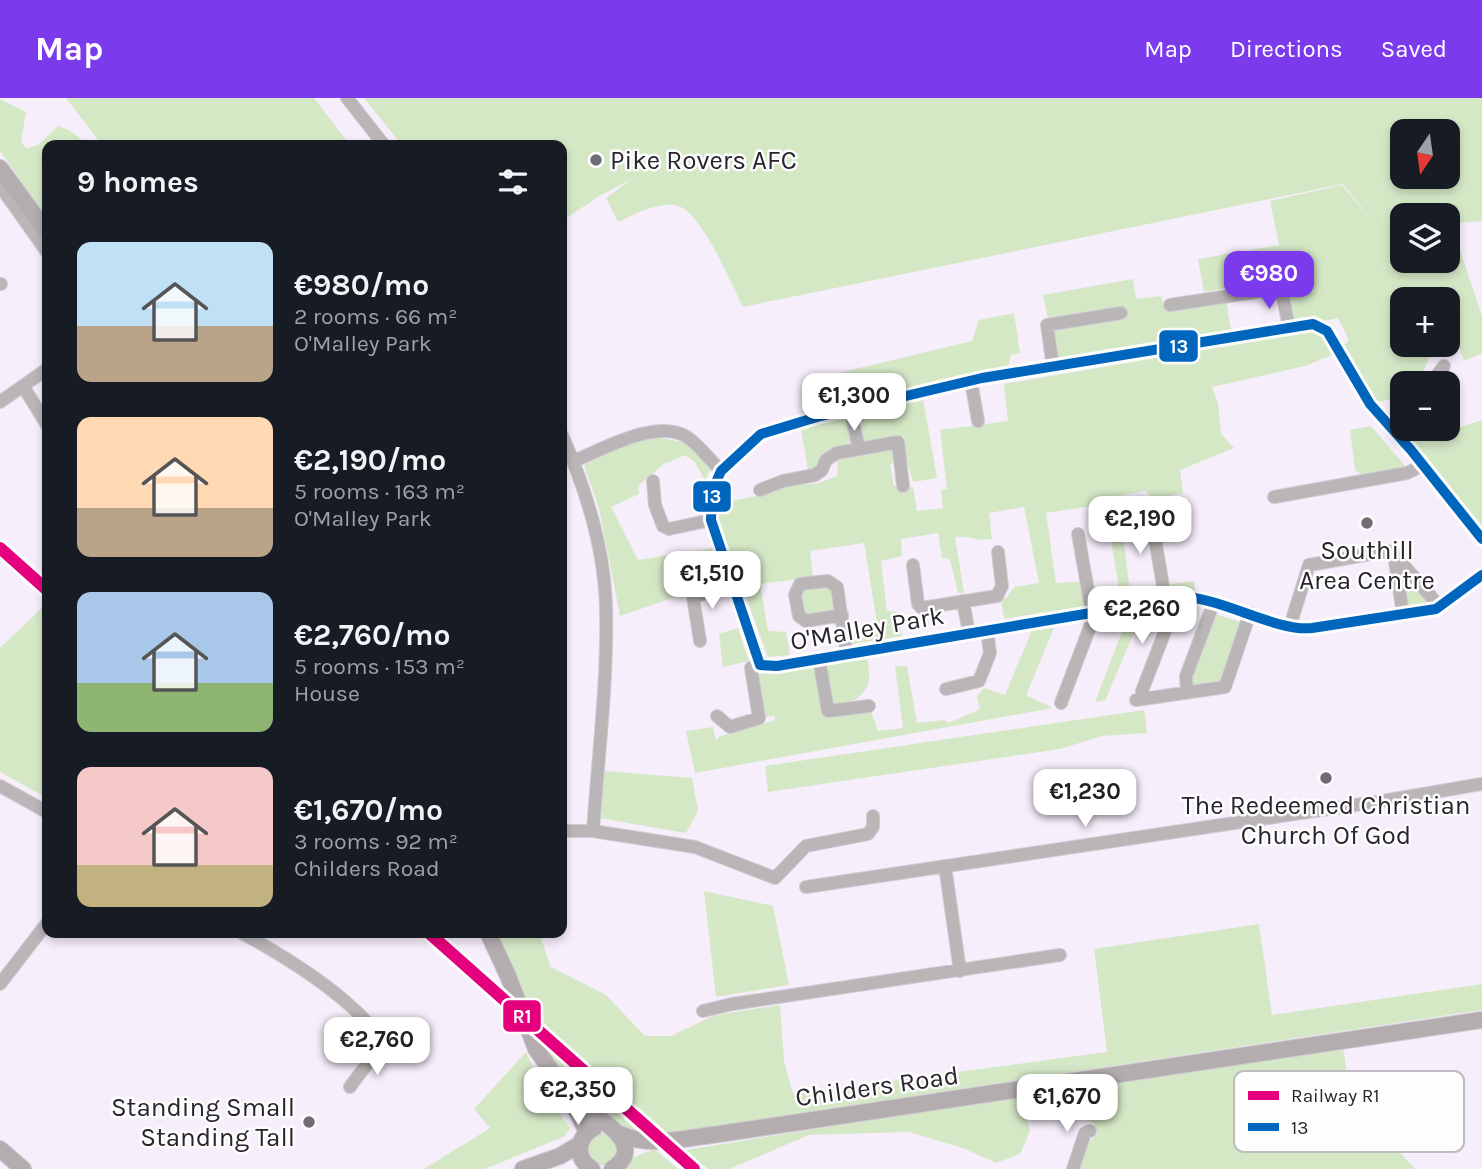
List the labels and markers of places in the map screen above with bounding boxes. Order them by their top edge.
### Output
place label: Pike Rovers AFC [610,145,797,176]
marker: Pike Rovers AFC [588,152,604,168]
pin: €980 [1228,252,1310,311]
pin: €1,300 [797,374,911,433]
pin: €2,190 [1083,496,1197,556]
marker: Southill Area Centre [1359,515,1375,531]
place label: Southill Area Centre [1299,535,1435,596]
pin: €1,510 [655,552,769,611]
pin: €2,260 [1085,587,1199,646]
pin: €1,230 [1028,770,1142,829]
marker: The Redeemed Christian Church Of God [1318,770,1334,786]
place label: The Redeemed Christian Church Of God [1182,790,1470,851]
pin: €2,760 [320,1018,434,1077]
pin: €2,350 [521,1068,635,1127]
pin: €1,670 [1010,1074,1124,1134]
place label: Standing Small Standing Tall [111,1092,295,1153]
marker: Standing Small Standing Tall [301,1114,317,1130]

